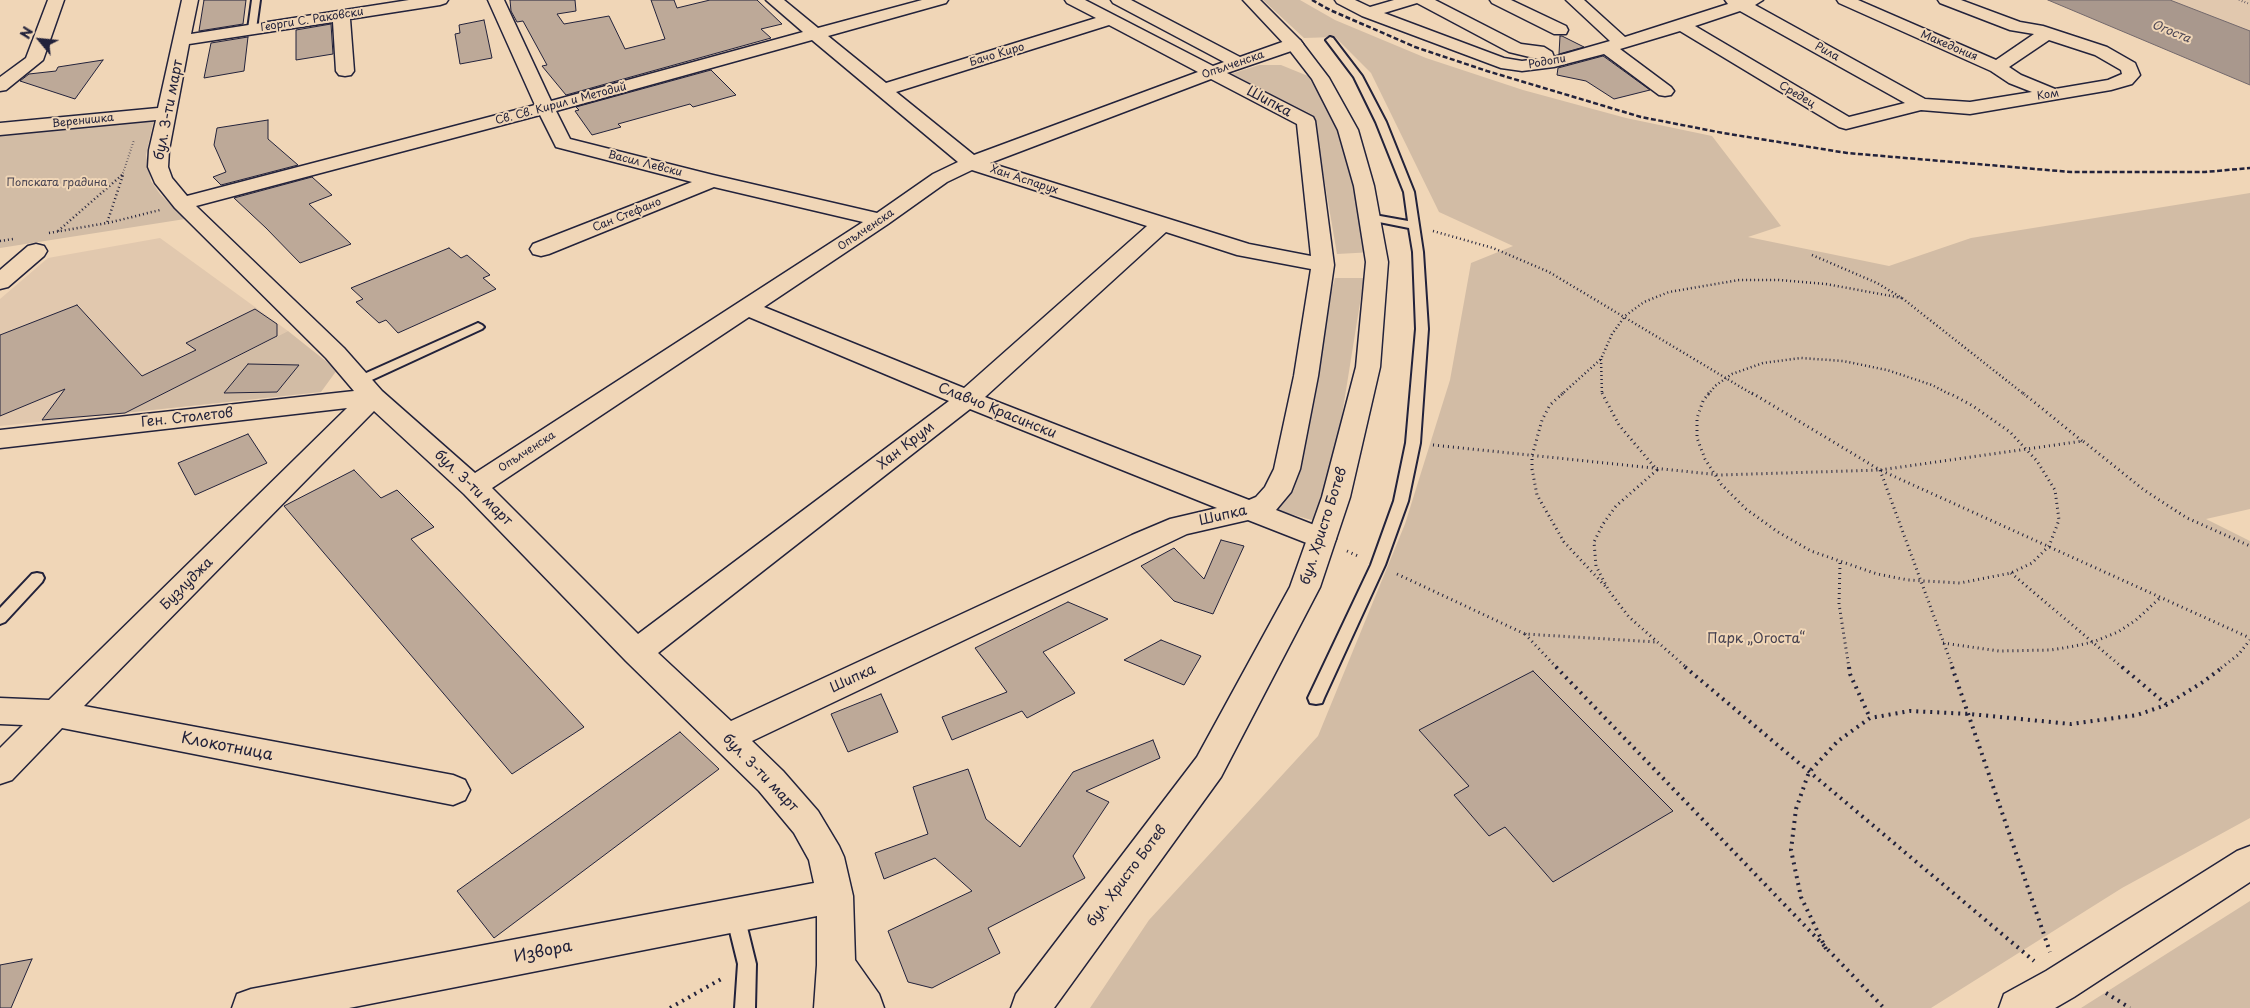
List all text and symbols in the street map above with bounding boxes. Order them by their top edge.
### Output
street label: Георги С. Раковски [260,5,364,35]
north arrow [15,15,65,65]
water label: Огоста [2150,18,2192,46]
text: N [14,23,38,43]
street label: Македония [1918,28,1980,64]
street label: Бачо Киро [968,40,1026,70]
street label: Рила [1813,40,1841,64]
street label: Опълченска [1200,48,1266,82]
street label: Родопи [1527,52,1567,72]
street label: бул. 3-ти март [151,58,187,162]
street label: Средец [1776,79,1818,111]
street label: Св. Св. Кирил и Методий [494,80,628,128]
street label: Шипка [1244,83,1294,121]
street label: Ком [2036,87,2060,103]
street label: Веренишка [51,111,115,131]
street label: Васил Левски [607,148,683,180]
street label: Хан Аспарух [988,163,1060,197]
park label: Попската градина [7,176,107,190]
street label: Сан Стефано [591,195,663,235]
street label: Опълченска [835,206,897,254]
street label: Славчо Красински [935,380,1059,442]
street label: Ген. Столетов [140,405,234,431]
street label: Хан Крум [874,419,938,473]
street label: Опълченска [496,429,558,475]
street label: бул. 3-ти март [431,447,515,529]
street label: бул. Христо Ботев [1297,465,1351,587]
street label: Шипка [1197,502,1249,530]
street label: Бузлуджа [157,554,217,614]
park label: Парк „Огоста“ [1707,631,1805,647]
street label: Шипка [827,661,879,697]
street label: Клокотница [179,729,275,765]
street label: бул. 3-ти март [719,731,801,815]
street label: бул. Христо Ботев [1083,822,1171,930]
street label: Извора [512,937,574,967]

